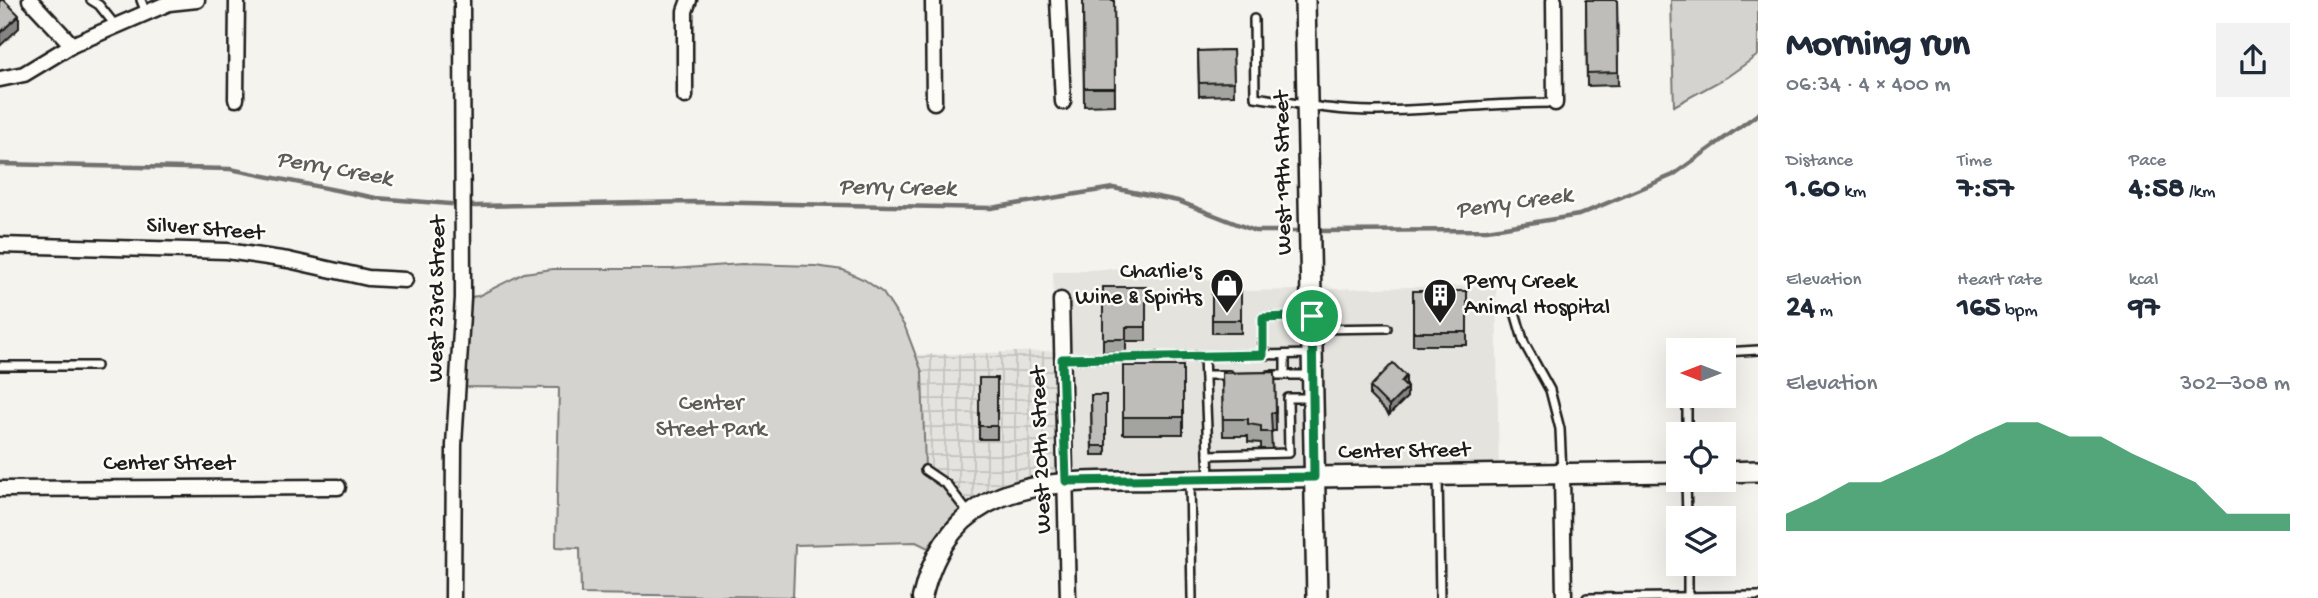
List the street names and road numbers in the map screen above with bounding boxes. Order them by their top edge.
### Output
street label: West 19th Street [1269,89,1299,255]
street label: Silver Street [145,212,266,248]
street label: West 23rd Street [423,214,453,382]
street label: West 20th Street [1026,364,1058,534]
street label: Center Street [1338,437,1472,467]
street label: Center Street [103,451,236,478]

